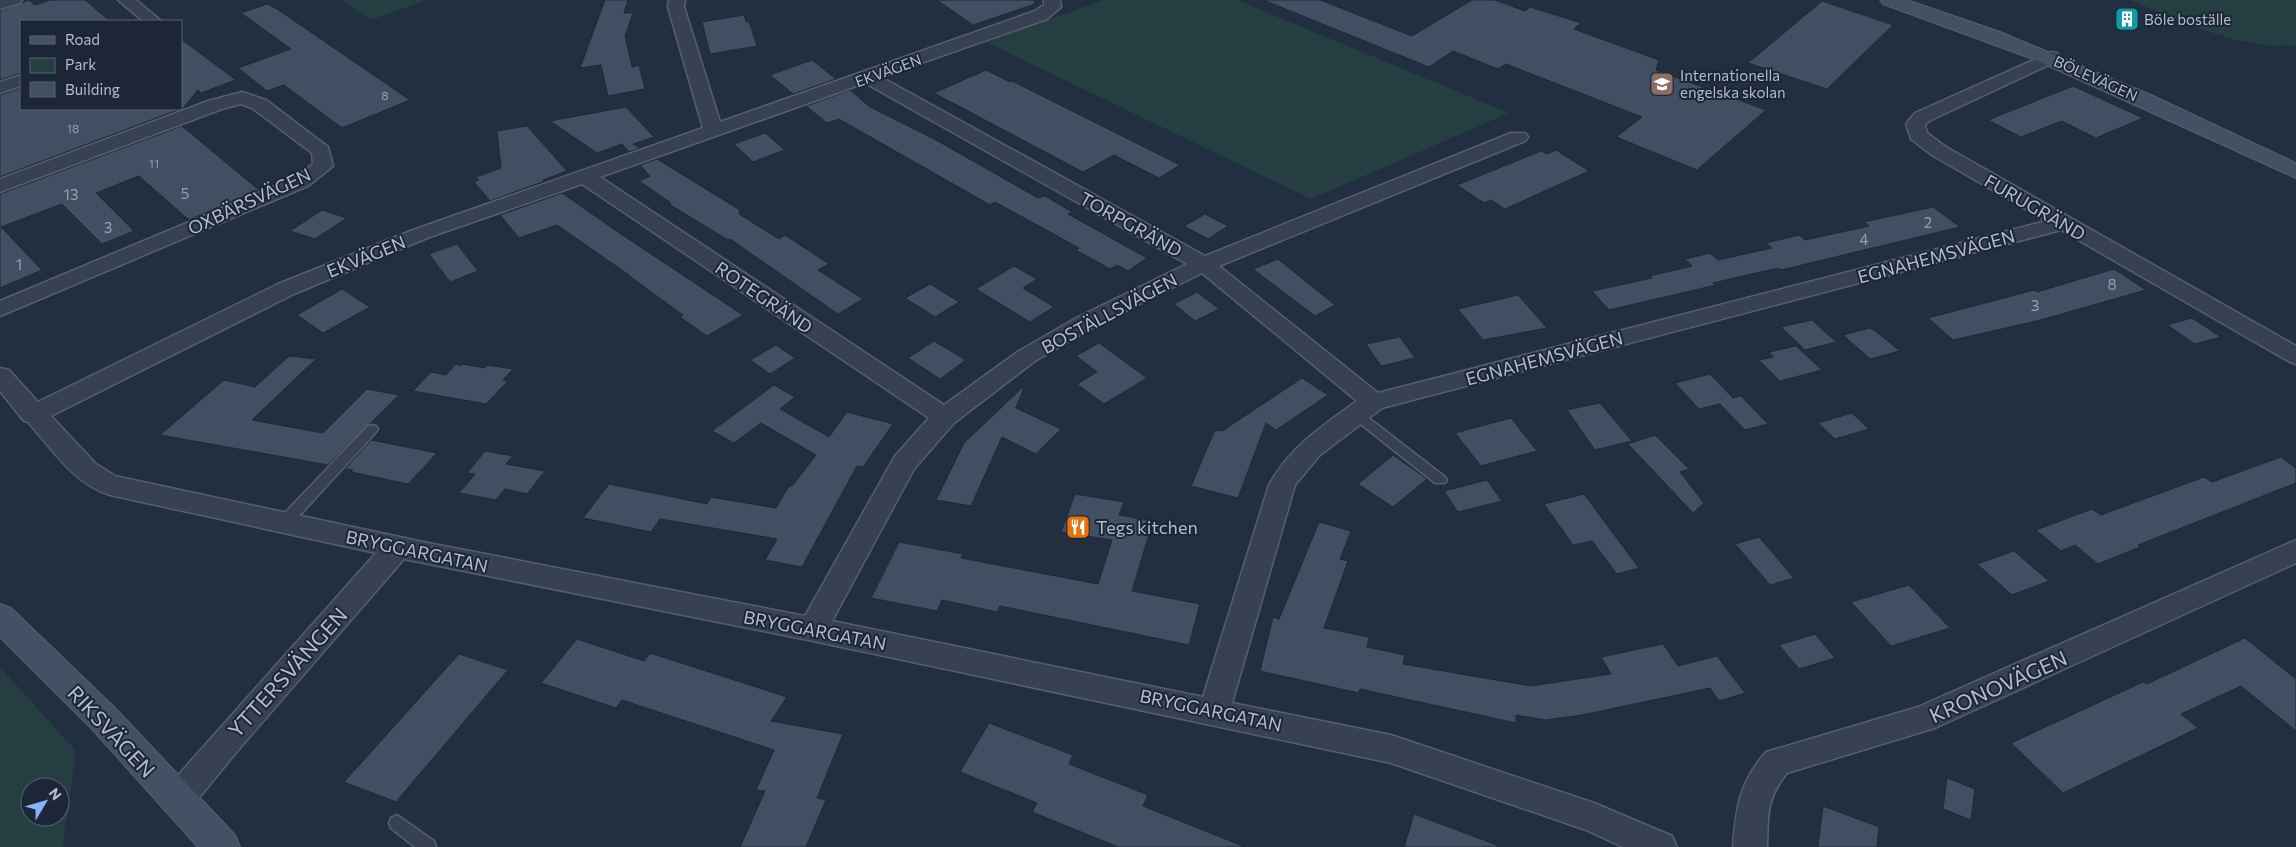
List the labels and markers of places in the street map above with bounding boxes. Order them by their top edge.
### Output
building icon: Böle boställe [2114,6,2140,32]
place label: Böle boställe [2144,10,2231,28]
place label: Internationella engelska skolan [1680,66,1786,101]
school or university icon: Internationella engelska skolan [1649,71,1675,97]
restaurant icon: Tegs kitchen [1065,514,1091,540]
place label: Tegs kitchen [1096,516,1198,538]

